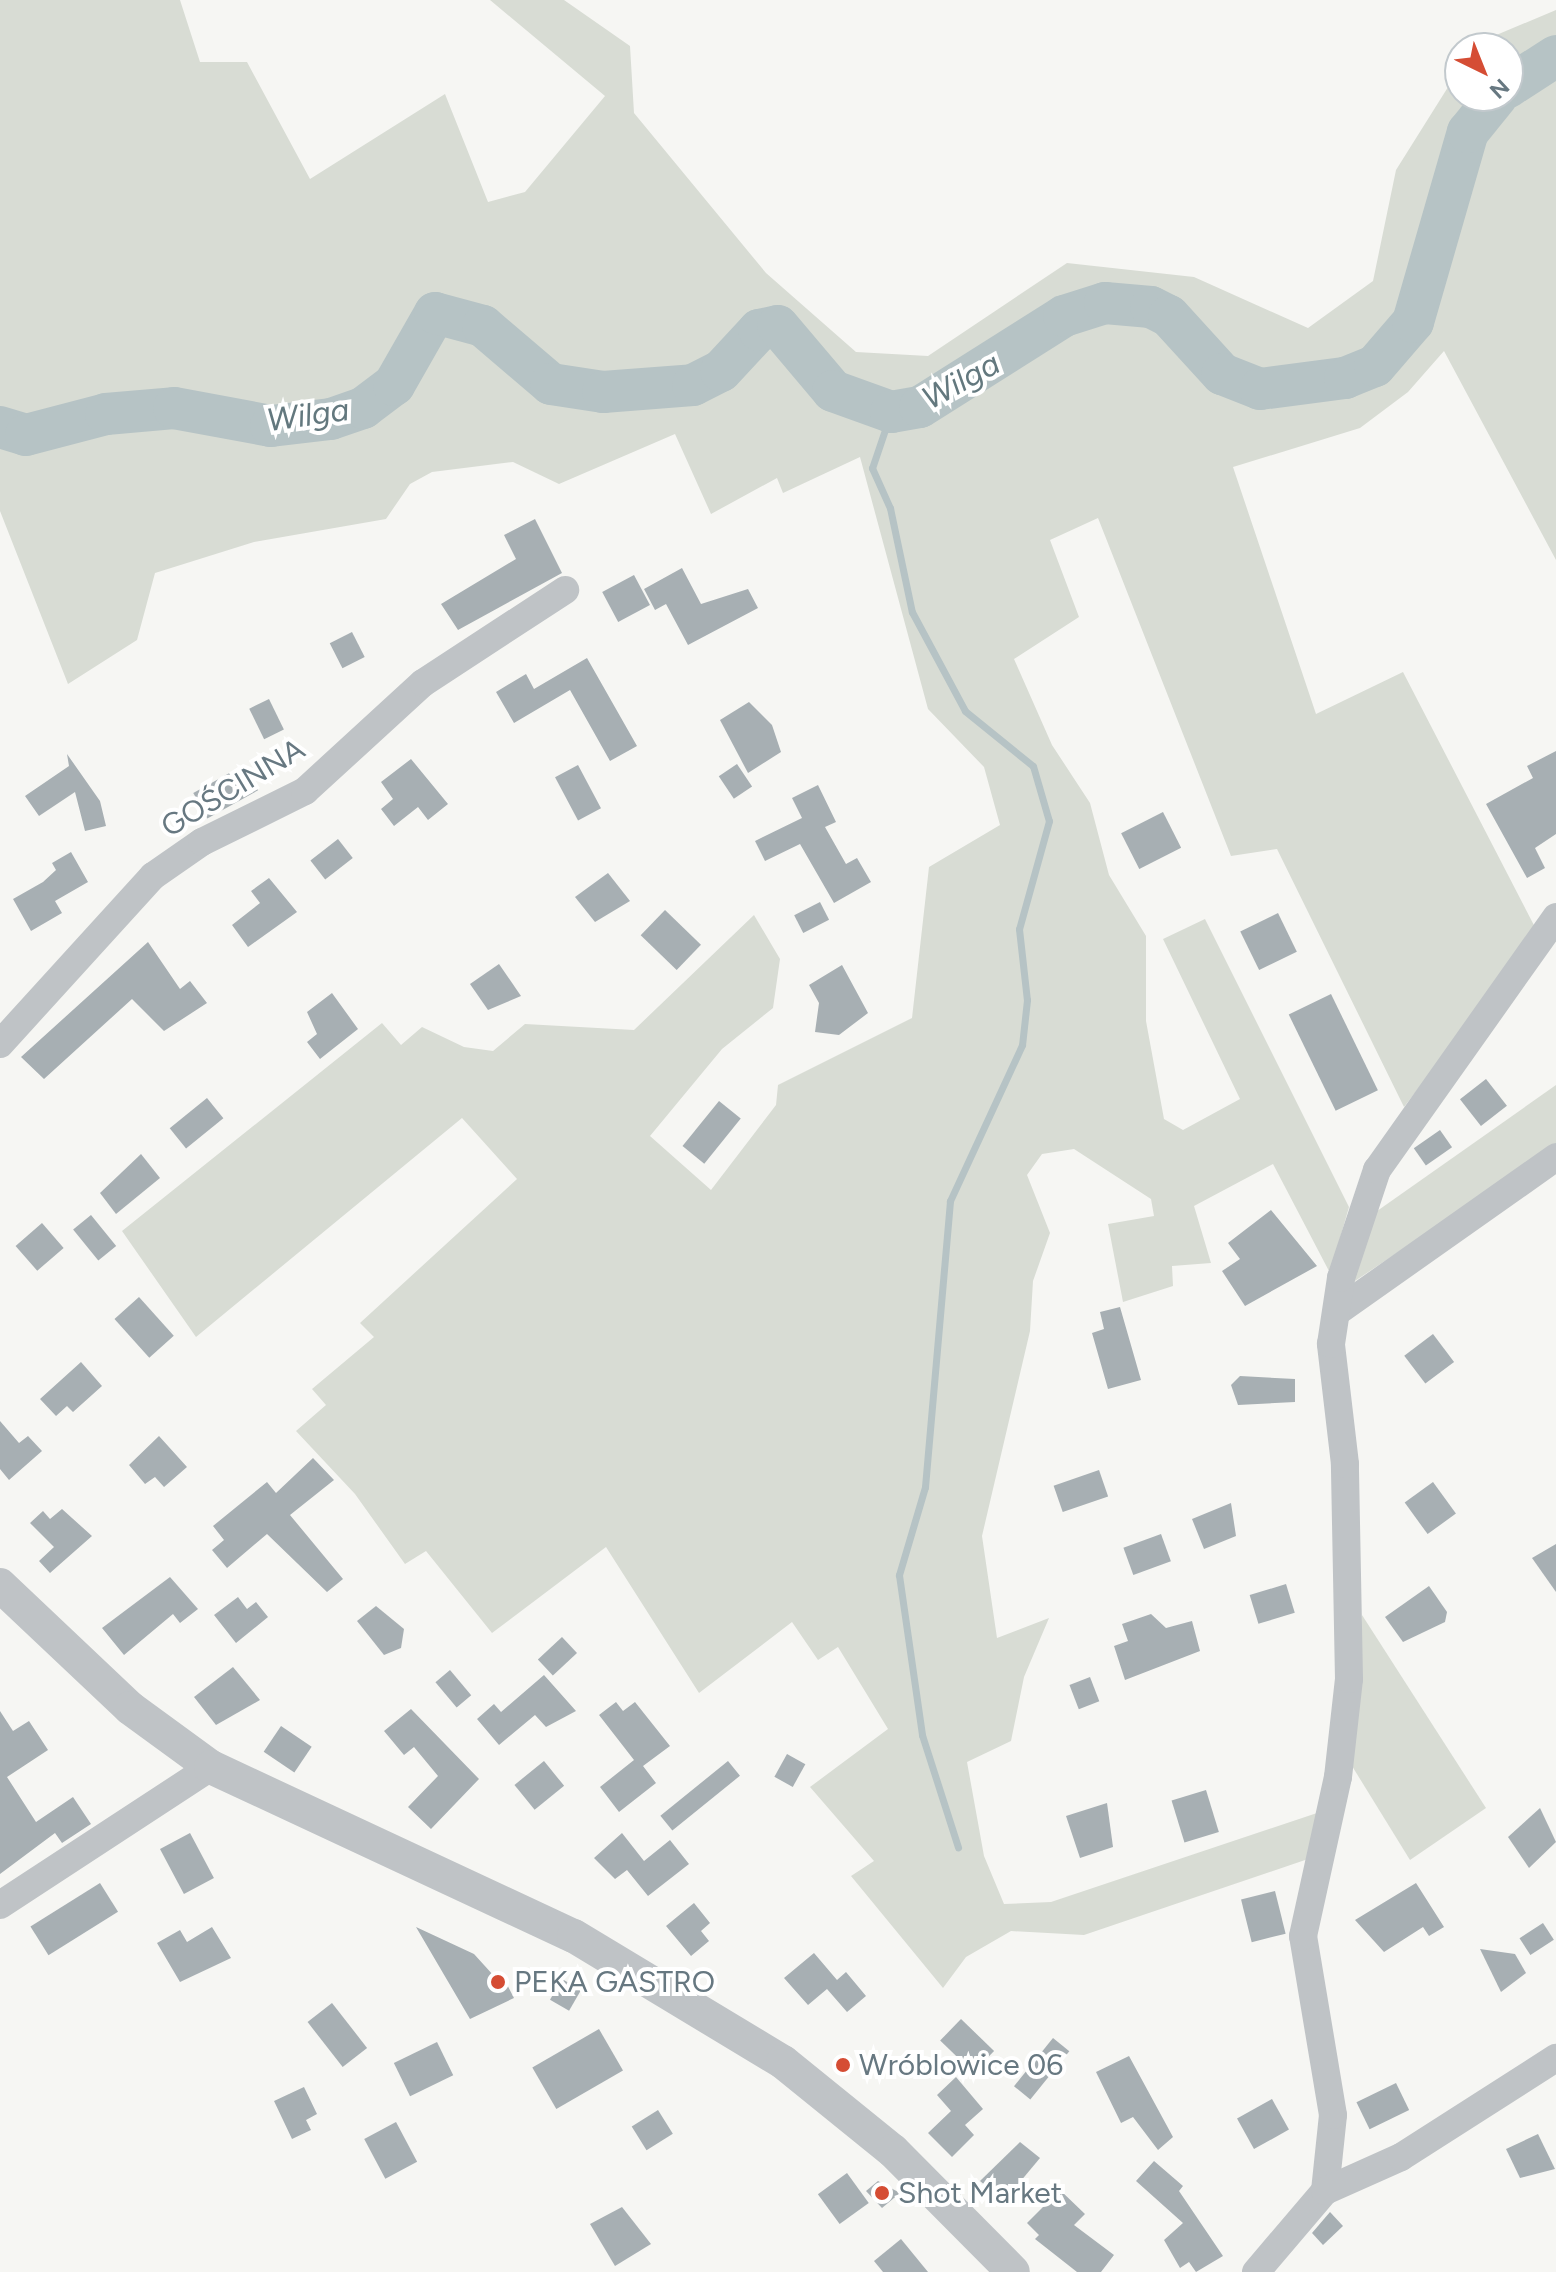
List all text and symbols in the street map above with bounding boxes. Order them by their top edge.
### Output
north arrow [1444,32,1524,112]
text: N [1484,73,1515,104]
water label: Wilga [915,344,1007,418]
water label: Wilga [264,390,352,440]
street label: GOŚCINNA [155,731,311,845]
place label: PEKA GASTRO [514,1964,715,2000]
marker: PEKA GASTRO [489,1973,507,1991]
place label: Wróblowice 06 [859,2047,1063,2083]
marker: Wróblowice 06 [834,2056,852,2074]
place label: Shot Market [898,2175,1062,2211]
marker: Shot Market [873,2184,891,2202]

